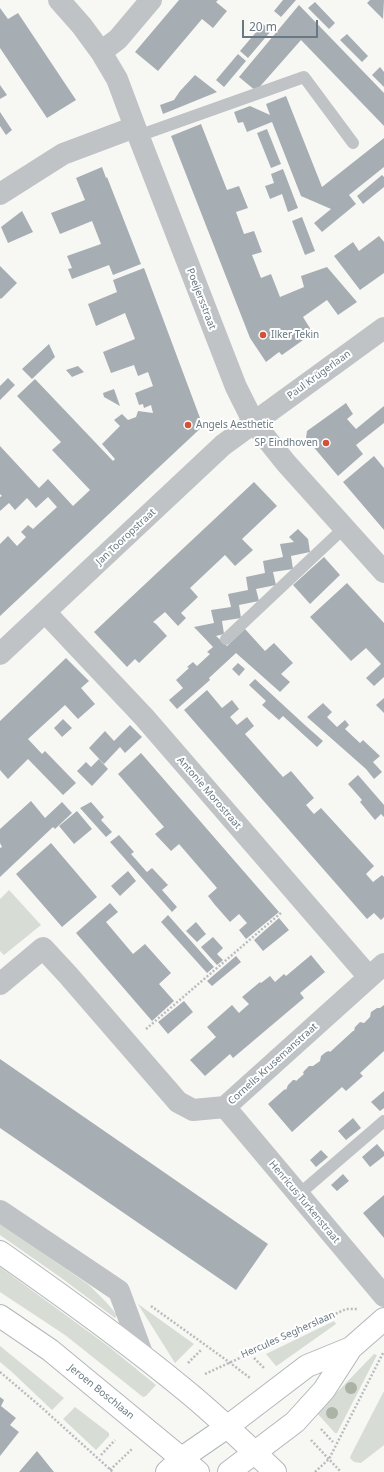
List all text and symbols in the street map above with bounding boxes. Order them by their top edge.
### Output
scale bar [244,12,320,38]
text: 20 m [249,18,277,35]
street label: Poeijersstraat [184,267,218,331]
place label: Ilker Tekin [271,329,319,341]
marker: Ilker Tekin [258,330,268,340]
street label: Paul Krügerlaan [285,348,353,402]
place label: Angels Aesthetic [196,419,274,431]
marker: Angels Aesthetic [183,420,193,430]
place label: SP Eindhoven [254,437,318,449]
marker: SP Eindhoven [321,438,331,448]
street label: Jan Tooropstraat [94,506,158,568]
street label: Antonie Morostraat [174,755,244,831]
street label: Cornelis Krusemanstraat [226,1021,320,1107]
street label: Henricus Turkenstraat [266,1158,342,1246]
street label: Hercules Segherslaan [239,1309,337,1361]
street label: Jeroen Boschlaan [66,1362,136,1422]

